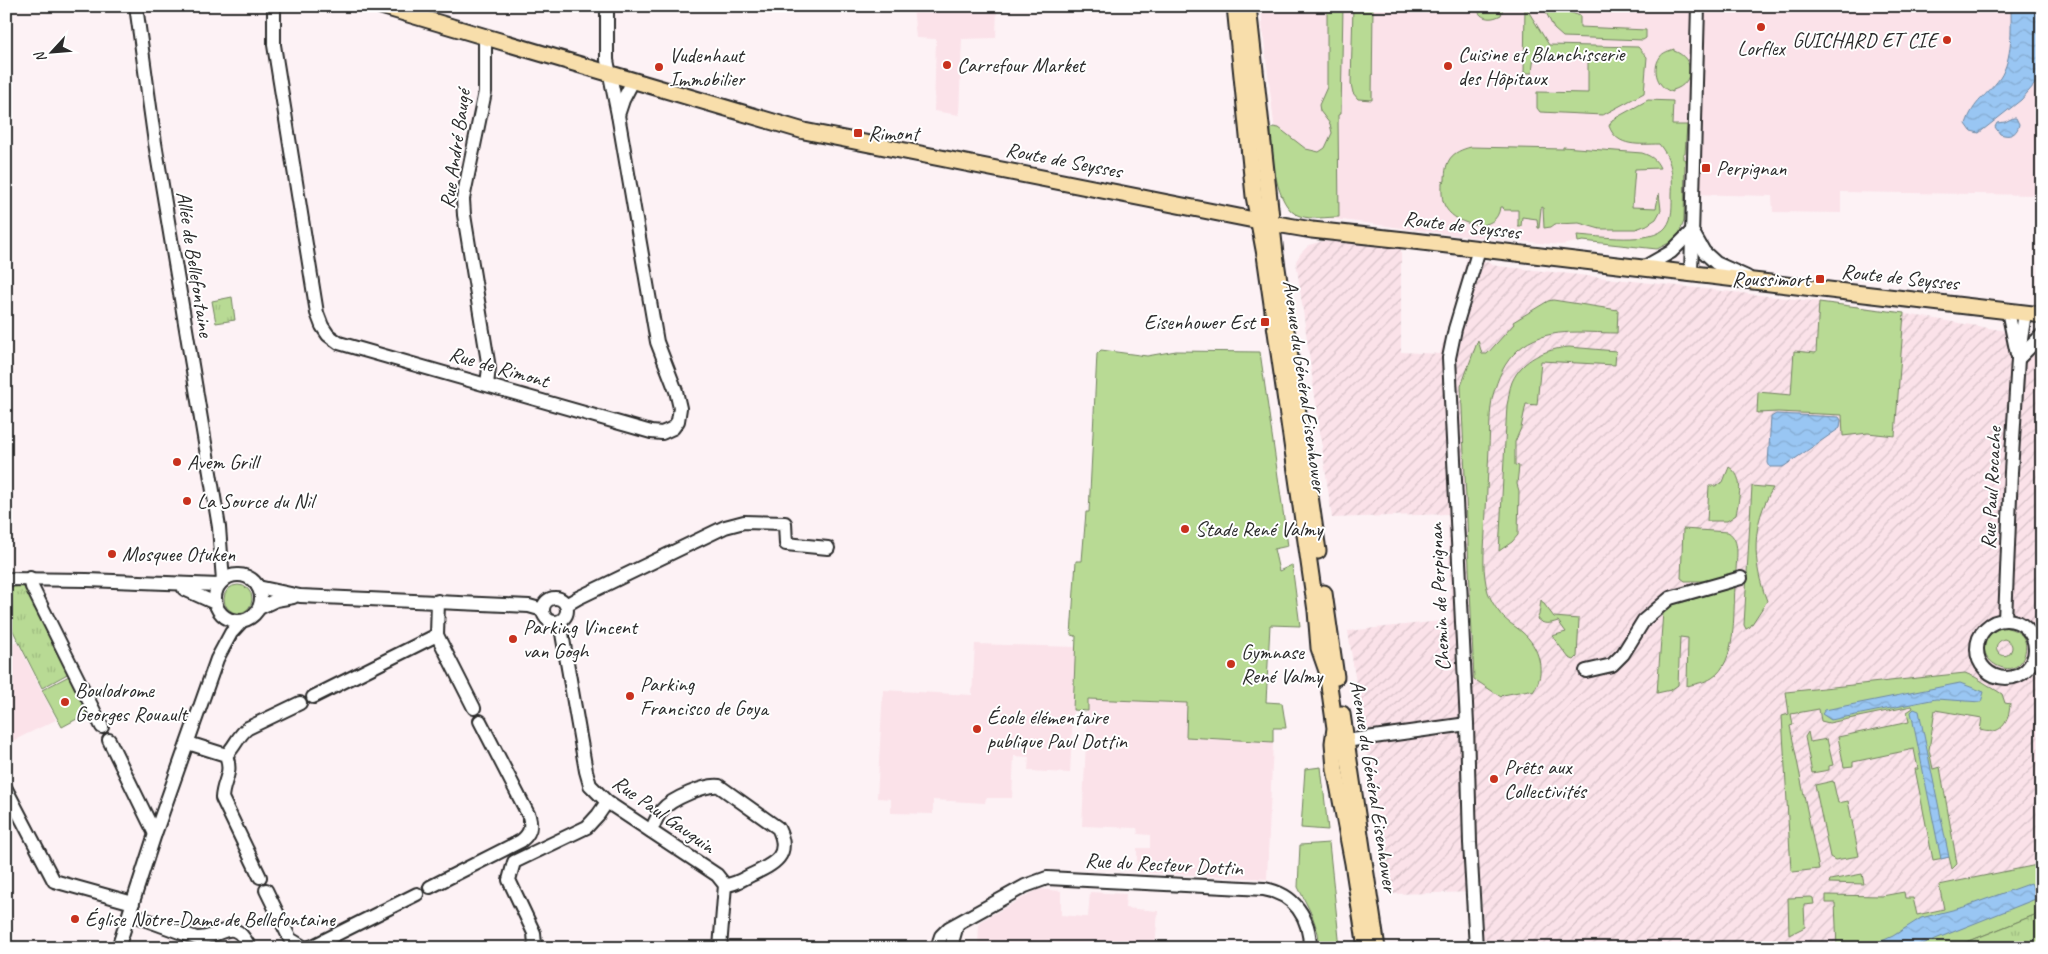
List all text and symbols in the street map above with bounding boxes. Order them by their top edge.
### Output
marker: Lorflex [1755,21,1767,33]
place label: GUICHARD ET CIE [1792,27,1939,53]
north arrow [28,28,78,78]
marker: GUICHARD ET CIE [1941,34,1953,46]
place label: Lorflex [1737,35,1787,61]
place label: Cuisine et Blanchisserie des Hôpitaux [1458,41,1627,91]
place label: Vudenhaut Immobilier [669,42,746,92]
text: N [30,48,50,65]
place label: Carrefour Market [957,52,1087,78]
marker: Carrefour Market [941,59,953,71]
marker: Cuisine et Blanchisserie des Hôpitaux [1442,60,1454,72]
marker: Vudenhaut Immobilier [653,61,665,73]
street label: Rue André Baugé [434,85,477,210]
place label: Rimont [868,120,922,146]
marker: Rimont [852,127,864,139]
street label: Route de Seysses [1004,136,1126,184]
place label: Perpignan [1716,155,1787,181]
marker: Perpignan [1700,162,1712,174]
street label: Allée de Bellefontaine [171,189,220,340]
street label: Route de Seysses [1402,205,1524,245]
street label: Route de Seysses [1840,258,1962,296]
place label: Roussimort [1732,266,1812,292]
marker: Roussimort [1814,273,1826,285]
street label: Avenue du Général Eisenhower [1277,278,1333,496]
place label: Eisenhower Est [1144,309,1257,335]
marker: Eisenhower Est [1259,316,1271,328]
street label: Rue de Rimont [446,340,554,394]
street label: Rue Paul Rocache [1975,424,2007,550]
place label: Avem Grill [187,449,261,475]
marker: Avem Grill [171,456,183,468]
place label: La Source du Nil [197,488,317,514]
marker: La Source du Nil [181,495,193,507]
place label: Stade René Valmy [1195,516,1324,542]
street label: Chemin de Perpignan [1422,521,1456,672]
marker: Stade René Valmy [1179,523,1191,535]
place label: Mosquee Otuken [122,541,236,567]
marker: Mosquee Otuken [106,548,118,560]
place label: Parking Vincent van Gogh [523,614,639,664]
marker: Parking Vincent van Gogh [507,633,519,645]
place label: Gymnase René Valmy [1241,639,1324,689]
marker: Gymnase René Valmy [1225,658,1237,670]
place label: Parking Francisco de Goya [640,671,770,721]
place label: Boulodrome Georges Rouault [75,677,189,727]
street label: Avenue du Général Eisenhower [1344,678,1404,896]
marker: Parking Francisco de Goya [624,690,636,702]
marker: Boulodrome Georges Rouault [59,696,71,708]
place label: École élémentaire publique Paul Dottin [987,704,1128,754]
marker: École élémentaire publique Paul Dottin [971,723,983,735]
place label: Prêts aux Collectivités [1504,754,1588,804]
street label: Rue Paul Gauguin [608,769,722,860]
marker: Prêts aux Collectivités [1488,773,1500,785]
street label: Rue du Recteur Dottin [1084,847,1244,881]
place label: Église Notre-Dame de Bellefontaine [85,906,336,932]
marker: Église Notre-Dame de Bellefontaine [69,913,81,925]

